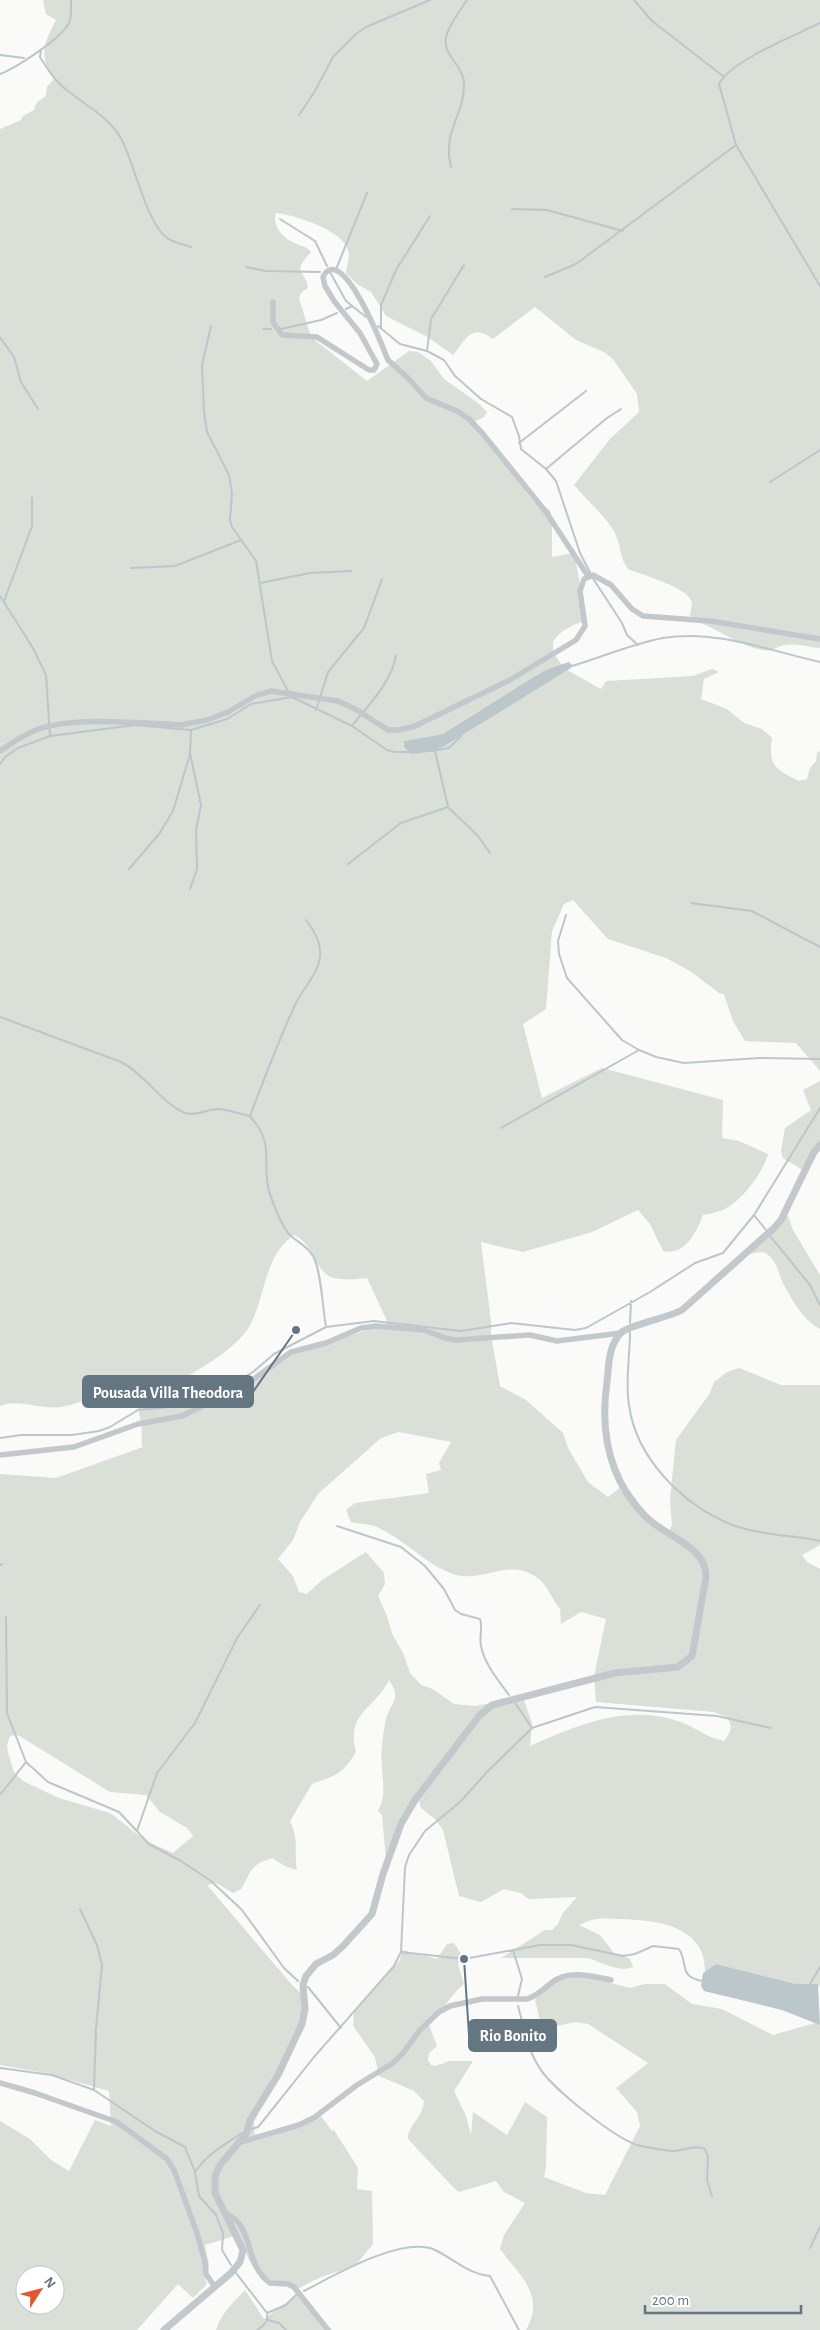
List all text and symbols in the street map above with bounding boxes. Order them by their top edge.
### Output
callout: Pousada Villa Theodora [83,1376,253,1407]
text: Pousada Villa Theodora [93,1385,244,1401]
callout: Rio Bonito [469,2020,556,2051]
text: Rio Bonito [480,2028,546,2044]
north arrow [15,2265,65,2315]
text: N [41,2275,58,2291]
scale bar [645,2282,801,2314]
text: 200 m [652,2293,689,2308]

